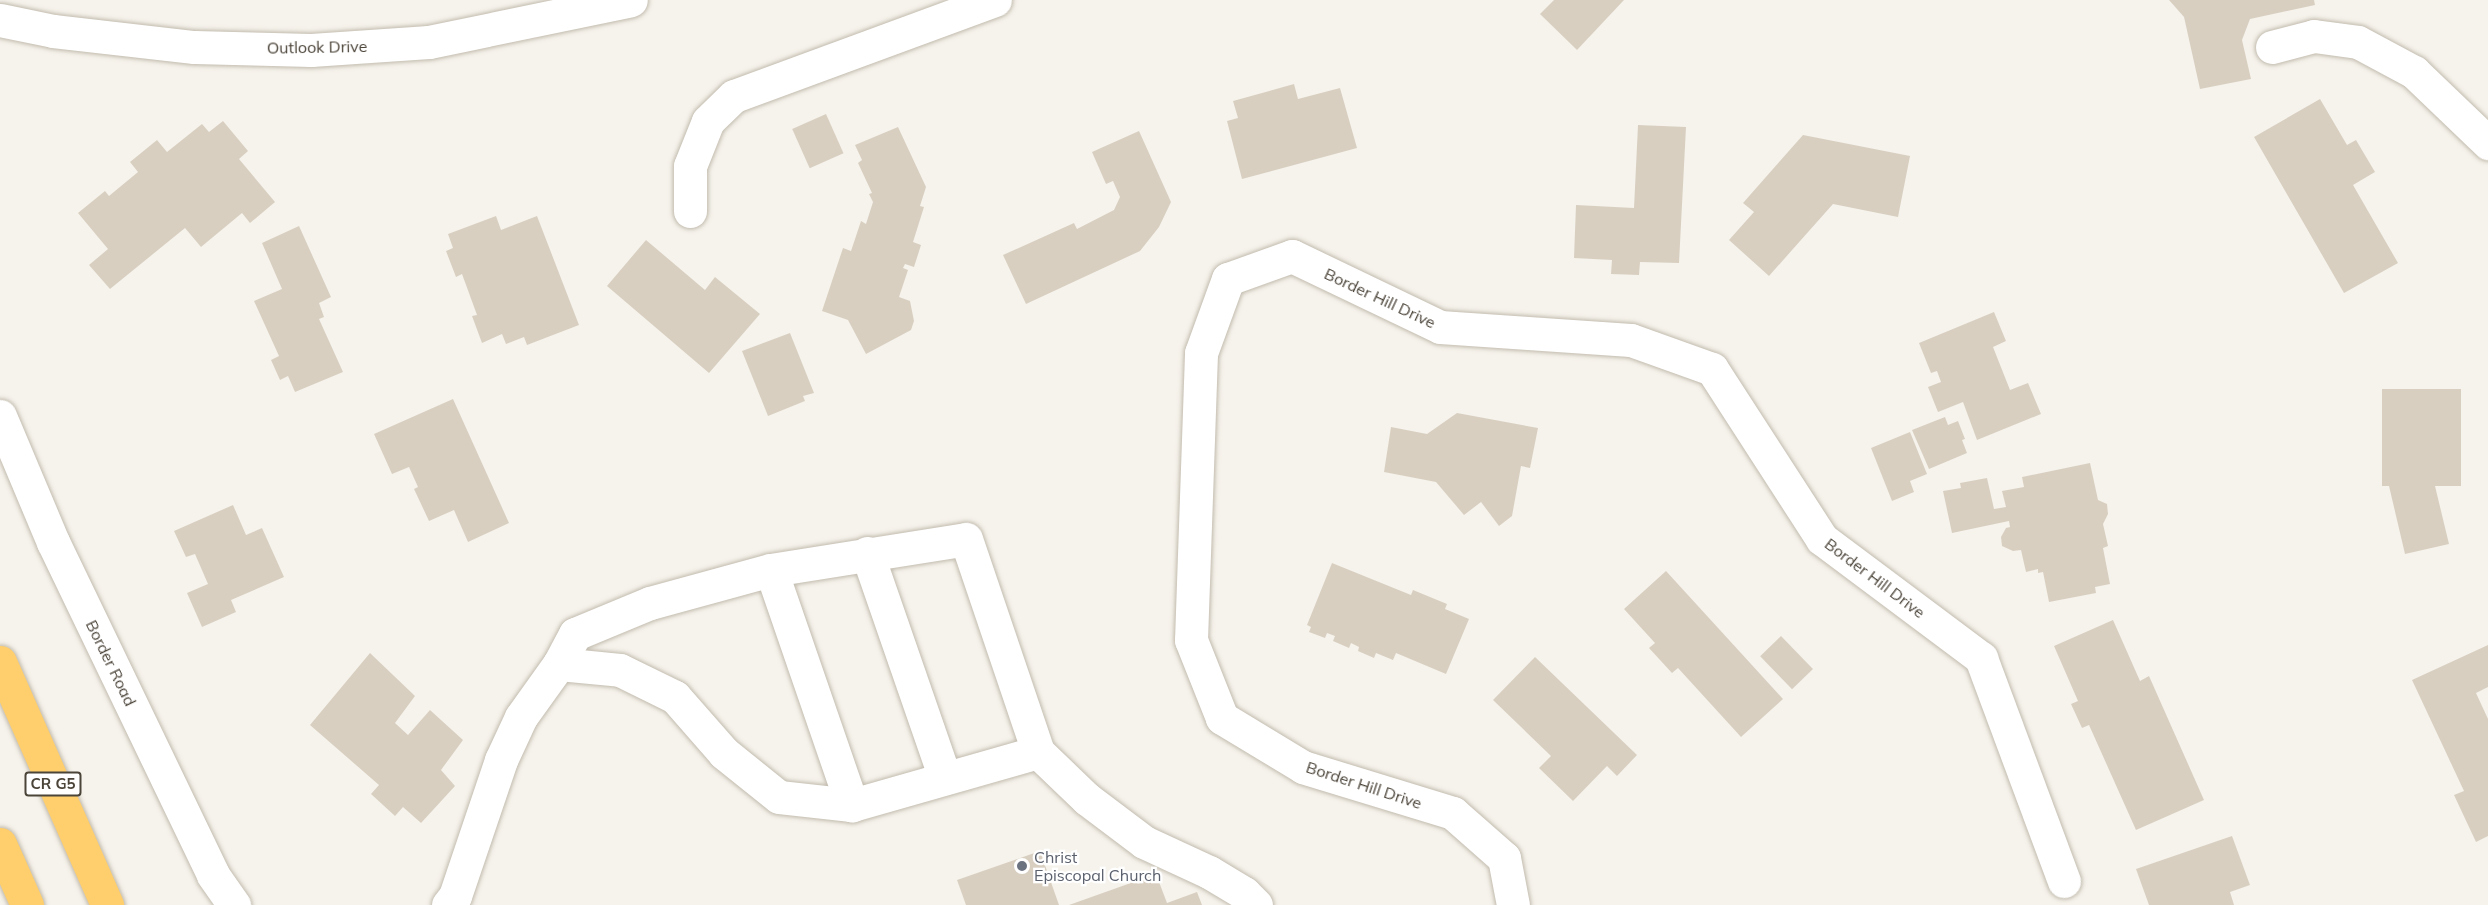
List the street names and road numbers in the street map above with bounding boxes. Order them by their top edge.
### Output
street label: Outlook Drive [267,37,367,57]
street label: Border Hill Drive [1321,264,1439,332]
street label: Border Hill Drive [1821,534,1929,622]
street label: Border Road [82,617,140,709]
street label: Border Hill Drive [1304,757,1424,813]
road number: CR G5 [23,772,83,796]

